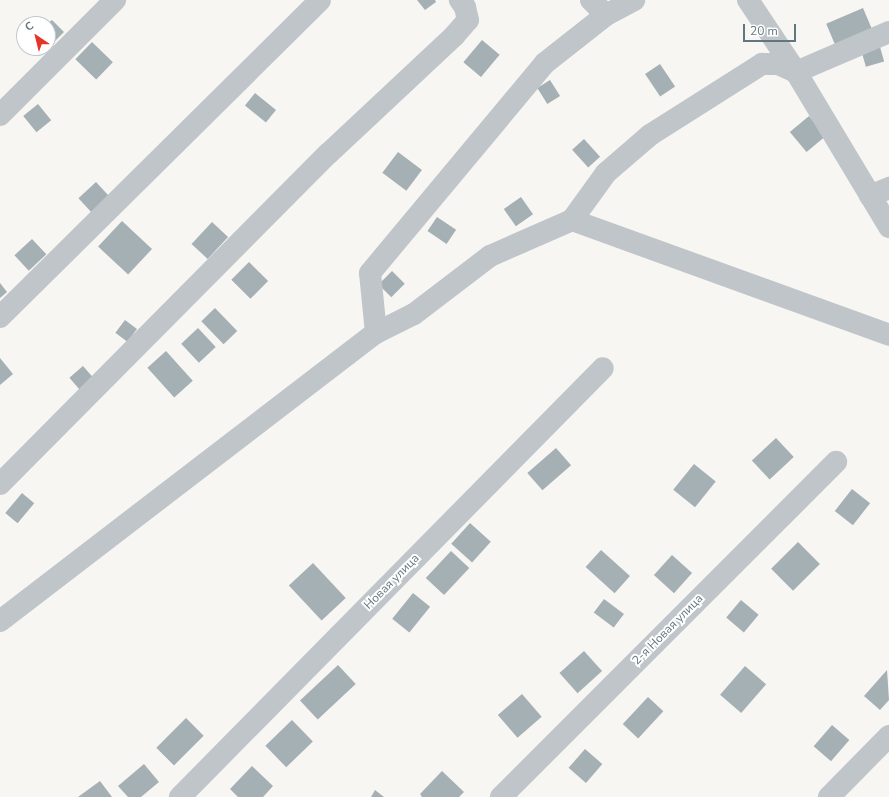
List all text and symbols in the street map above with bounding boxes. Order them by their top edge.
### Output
north arrow [16,16,56,56]
scale bar [745,16,798,42]
text: С [22,18,37,35]
text: 20 m [750,23,778,39]
street label: Новая улица [361,551,423,613]
street label: 2-я Новая улица [630,592,706,668]

